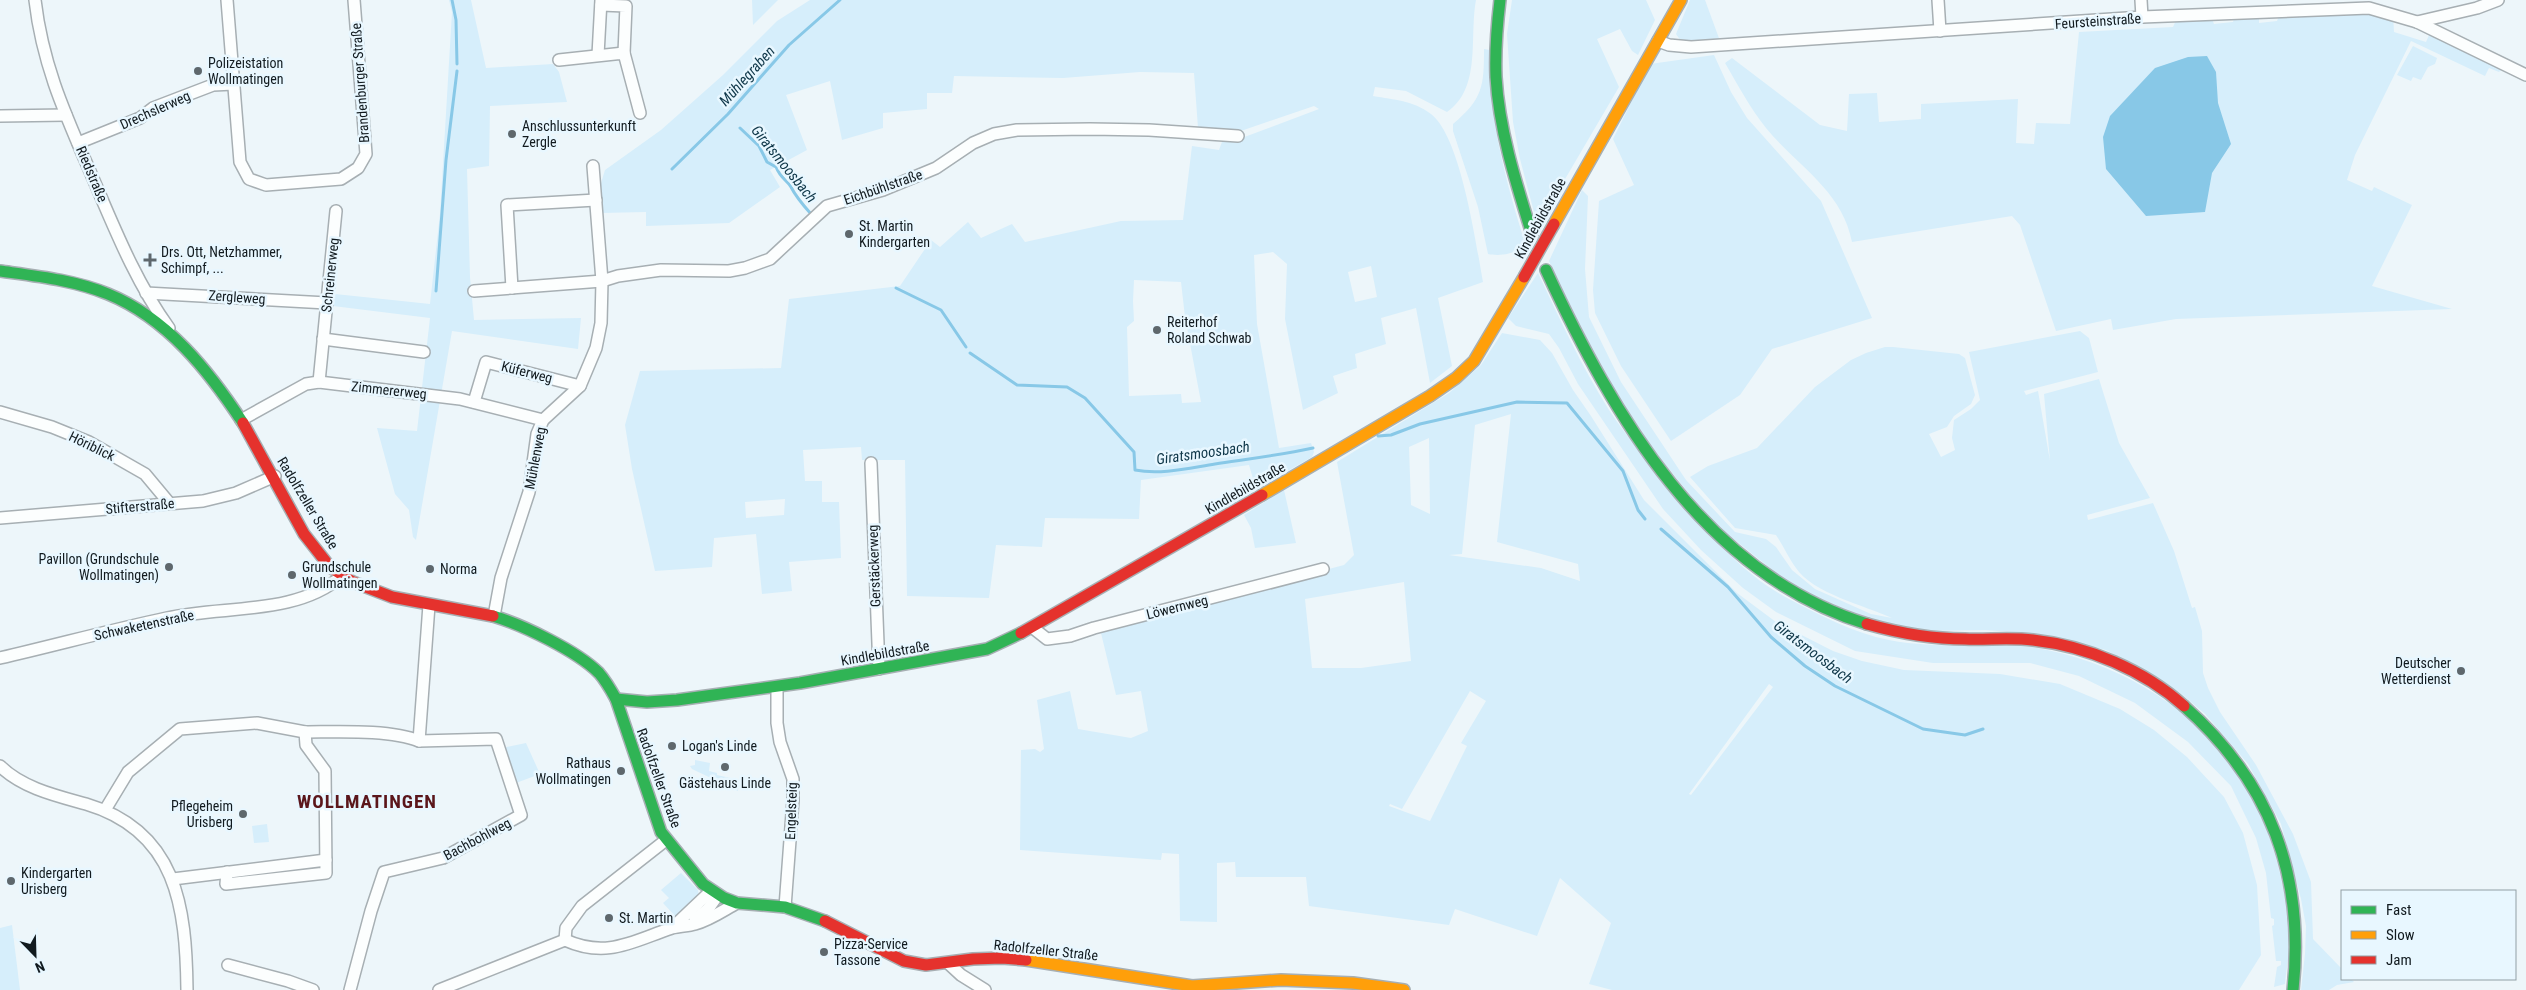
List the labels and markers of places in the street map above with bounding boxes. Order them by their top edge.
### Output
place label: Polizeistation Wollmatingen [208,55,284,87]
marker: Polizeistation Wollmatingen [192,65,204,77]
place label: Anschlussunterkunft Zergle [522,118,636,150]
marker: Anschlussunterkunft Zergle [506,128,518,140]
place label: St. Martin Kindergarten [859,218,930,250]
marker: St. Martin Kindergarten [843,228,855,240]
place label: Drs. Ott, Netzhammer, Schimpf, ... [161,244,282,276]
marker: Drs. Ott, Netzhammer, Schimpf, ... [143,253,157,267]
place label: Reiterhof Roland Schwab [1167,314,1252,346]
marker: Reiterhof Roland Schwab [1151,324,1163,336]
place label: Pavillon (Grundschule Wollmatingen) [38,551,159,584]
place label: Grundschule Wollmatingen [302,559,378,591]
marker: Pavillon (Grundschule Wollmatingen) [163,561,175,573]
place label: Norma [440,561,477,577]
marker: Norma [424,563,436,575]
marker: Grundschule Wollmatingen [286,569,298,581]
place label: Deutscher Wetterdienst [2381,655,2451,687]
marker: Deutscher Wetterdienst [2455,665,2467,677]
place label: Logan's Linde [682,738,757,754]
marker: Logan's Linde [666,740,678,752]
place label: Rathaus Wollmatingen [535,755,611,787]
marker: Gästehaus Linde [719,761,731,773]
marker: Rathaus Wollmatingen [615,765,627,777]
place label: Gästehaus Linde [679,775,771,791]
place label: Pflegeheim Urisberg [171,798,233,830]
marker: Pflegeheim Urisberg [237,808,249,820]
place label: Kindergarten Urisberg [21,865,92,897]
marker: Kindergarten Urisberg [5,875,17,887]
place label: St. Martin [619,910,673,926]
marker: St. Martin [603,912,615,924]
place label: Pizza-Service Tassone [834,936,908,968]
marker: Pizza-Service Tassone [818,946,830,958]

